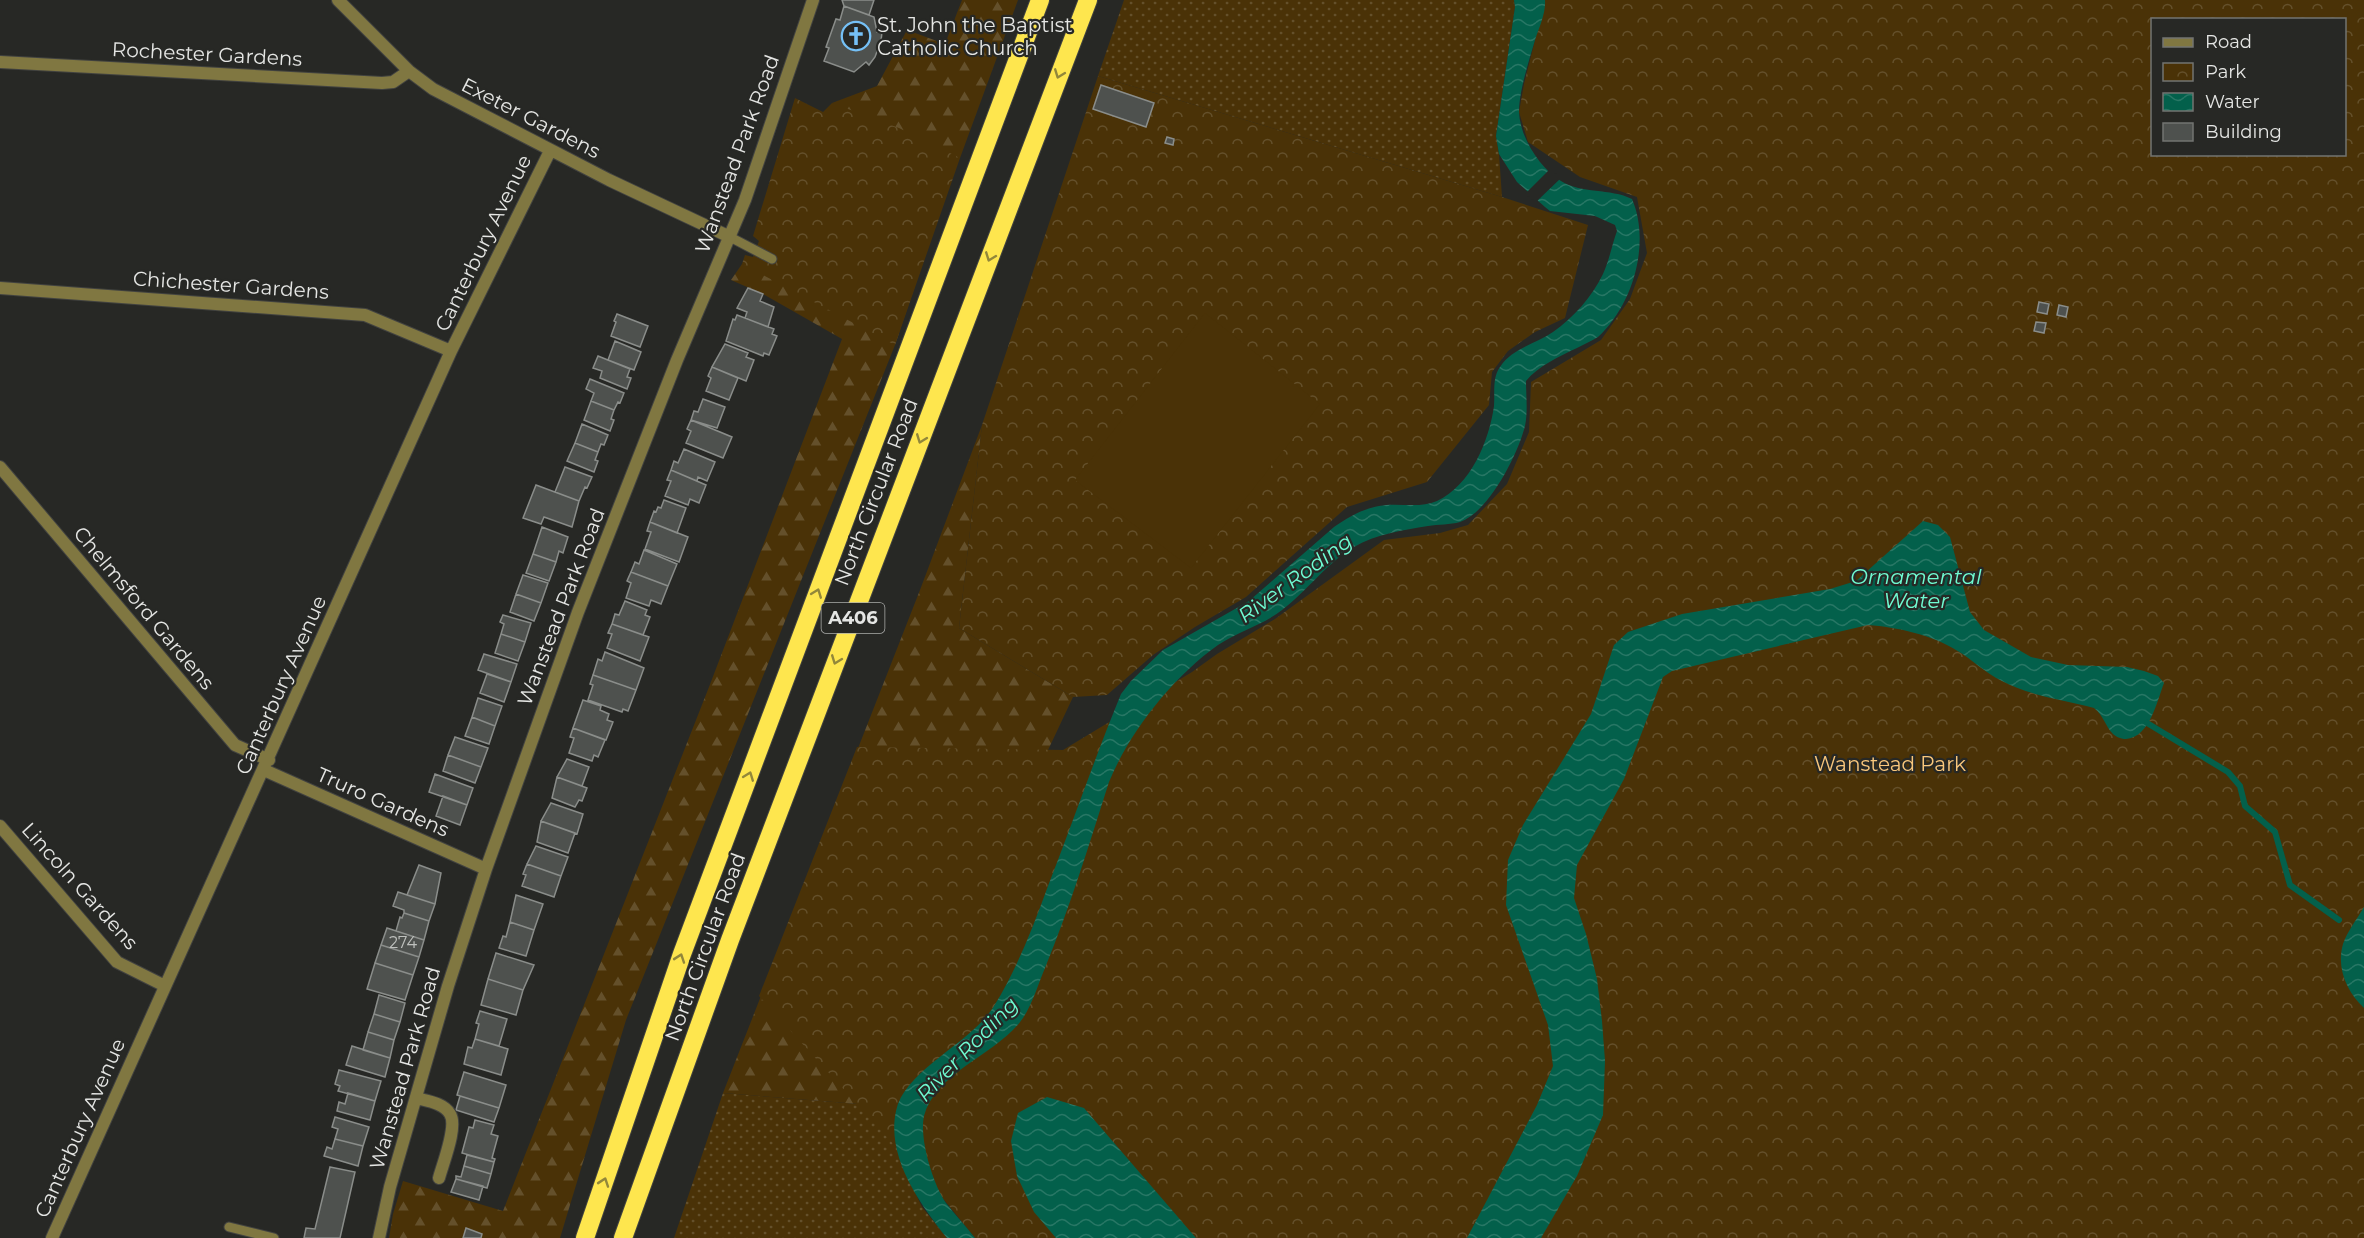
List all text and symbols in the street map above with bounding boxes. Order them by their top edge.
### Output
place label: St. John the Baptist Catholic Church [877,13,1073,60]
legend [2151,18,2346,156]
church icon: St. John the Baptist Catholic Church [840,20,872,52]
text: Road [2205,31,2252,53]
street label: Rochester Gardens [111,37,303,71]
street label: Wanstead Park Road [690,51,784,257]
text: Park [2205,61,2246,83]
one-way arrow [1054,68,1067,79]
street label: Exeter Gardens [458,73,605,163]
text: Water [2205,91,2260,113]
text: Building [2205,121,2282,143]
street label: Canterbury Avenue [430,151,536,335]
one-way arrow [985,250,997,261]
street label: Chichester Gardens [132,266,330,304]
street label: North Circular Road [829,395,923,589]
one-way arrow [915,433,928,444]
street label: Wanstead Park Road [512,505,610,709]
street label: Chelmsford Gardens [69,521,219,695]
water label: River Roding [1233,528,1357,628]
water label: Ornamental Water [1850,564,1982,613]
one-way arrow [810,588,822,599]
street label: Canterbury Avenue [231,592,331,778]
road number: A406 [822,603,884,633]
one-way arrow [831,654,844,665]
park label: Wanstead Park [1814,752,1966,776]
street label: Truro Gardens [313,762,453,842]
one-way arrow [741,771,754,781]
street label: Lincoln Gardens [17,818,143,955]
street label: North Circular Road [660,850,750,1044]
house number: 274 [389,933,417,952]
one-way arrow [673,953,686,964]
street label: Wanstead Park Road [365,964,445,1172]
water label: River Roding [911,992,1023,1106]
street label: Canterbury Avenue [30,1035,130,1221]
one-way arrow [596,1178,609,1188]

